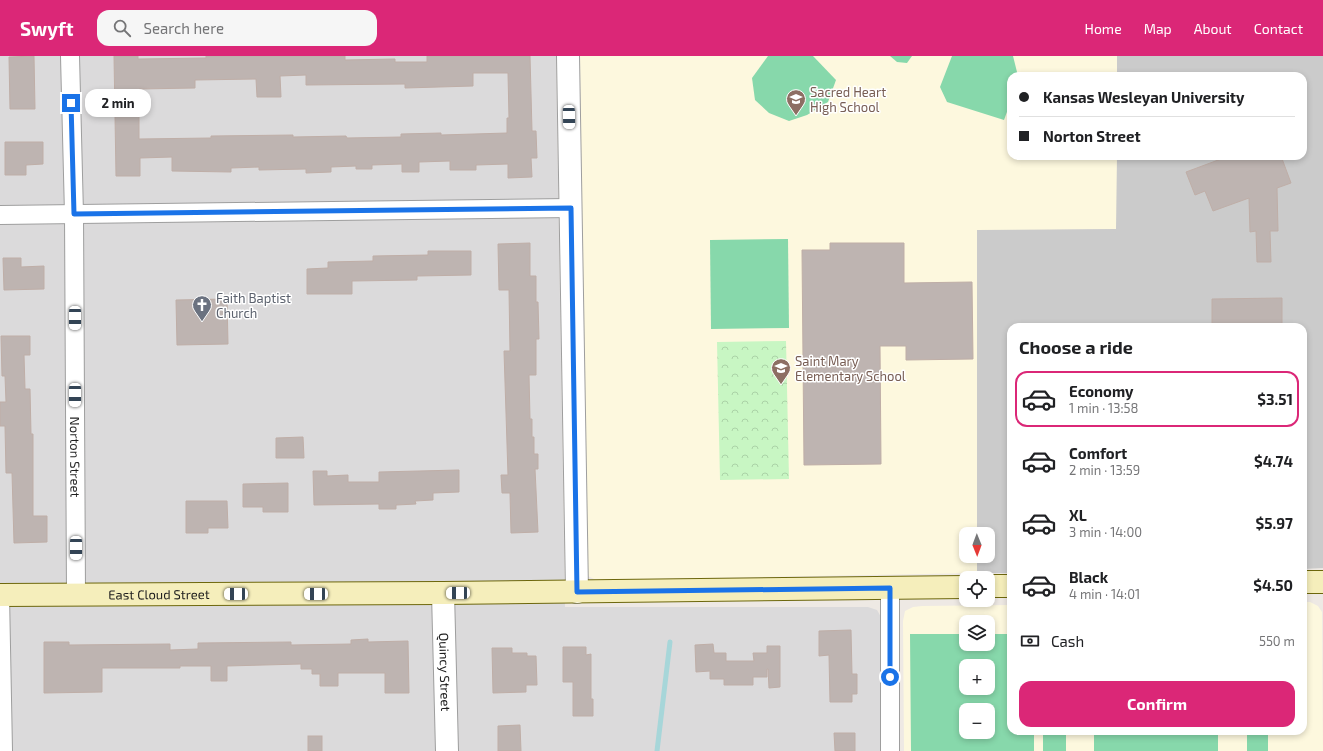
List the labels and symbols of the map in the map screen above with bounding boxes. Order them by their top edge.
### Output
place label: Sacred Heart High School [810,84,886,115]
school or university icon: Sacred Heart High School [785,88,807,116]
callout: 2 min [85,89,151,117]
route end [62,94,80,112]
car [563,105,575,129]
place label: Faith Baptist Church [216,290,291,321]
church icon: Faith Baptist Church [191,294,213,322]
car [69,306,81,330]
place label: Saint Mary Elementary School [795,353,906,384]
school or university icon: Saint Mary Elementary School [770,357,792,385]
car [69,383,81,407]
street label: Norton Street [67,417,83,497]
north arrow [959,527,995,563]
car [70,536,82,560]
street label: East Cloud Street [108,586,210,603]
car [446,587,470,599]
car [224,588,248,600]
car [304,588,328,600]
street label: Quincy Street [436,632,454,712]
route start [881,668,899,686]

